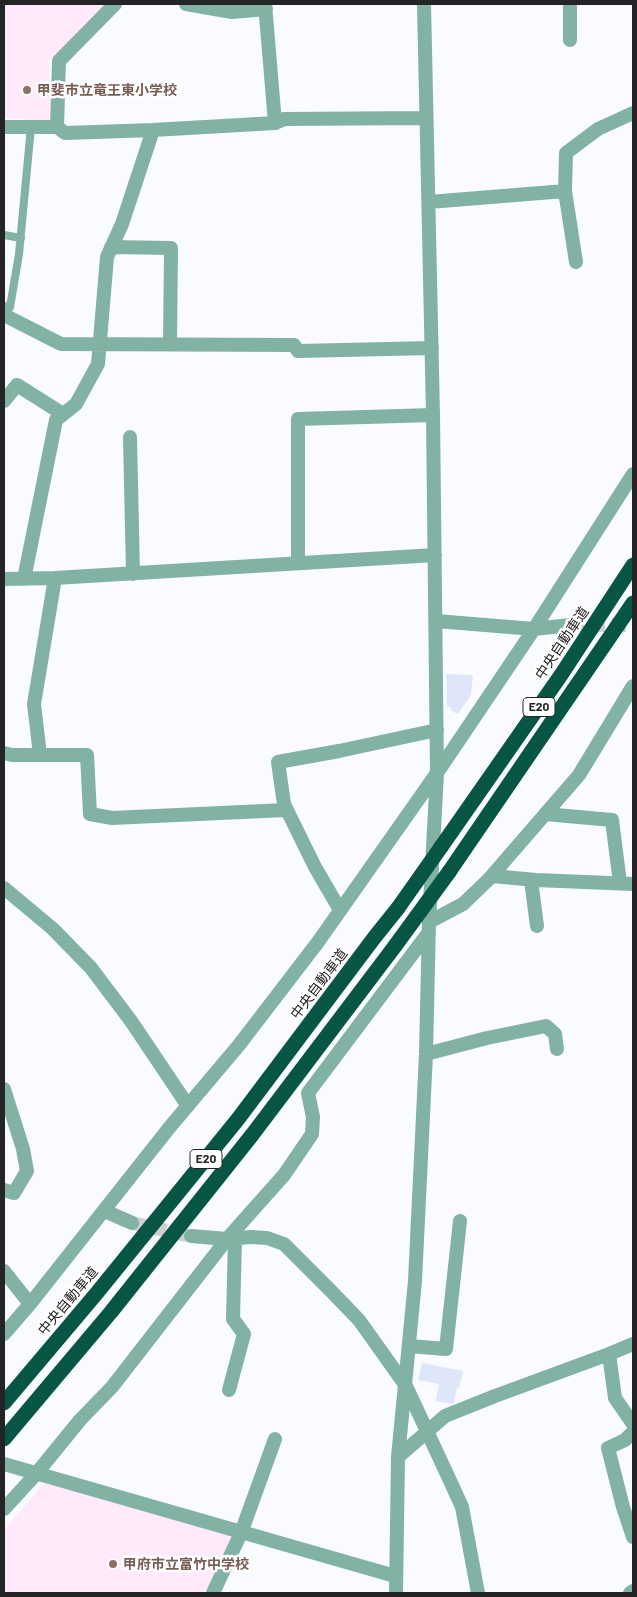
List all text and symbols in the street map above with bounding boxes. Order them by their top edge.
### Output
place label: 甲斐市立竜王東小学校 [37,82,177,98]
marker: 甲斐市立竜王東小学校 [21,84,33,96]
street label: 中央自動車道 [532,603,592,683]
road number: E20 [523,698,555,716]
street label: 中央自動車道 [287,945,351,1023]
road number: E20 [190,1150,222,1168]
street label: 中央自動車道 [35,1263,101,1339]
place label: 甲府市立富竹中学校 [123,1556,249,1572]
marker: 甲府市立富竹中学校 [107,1558,119,1570]

